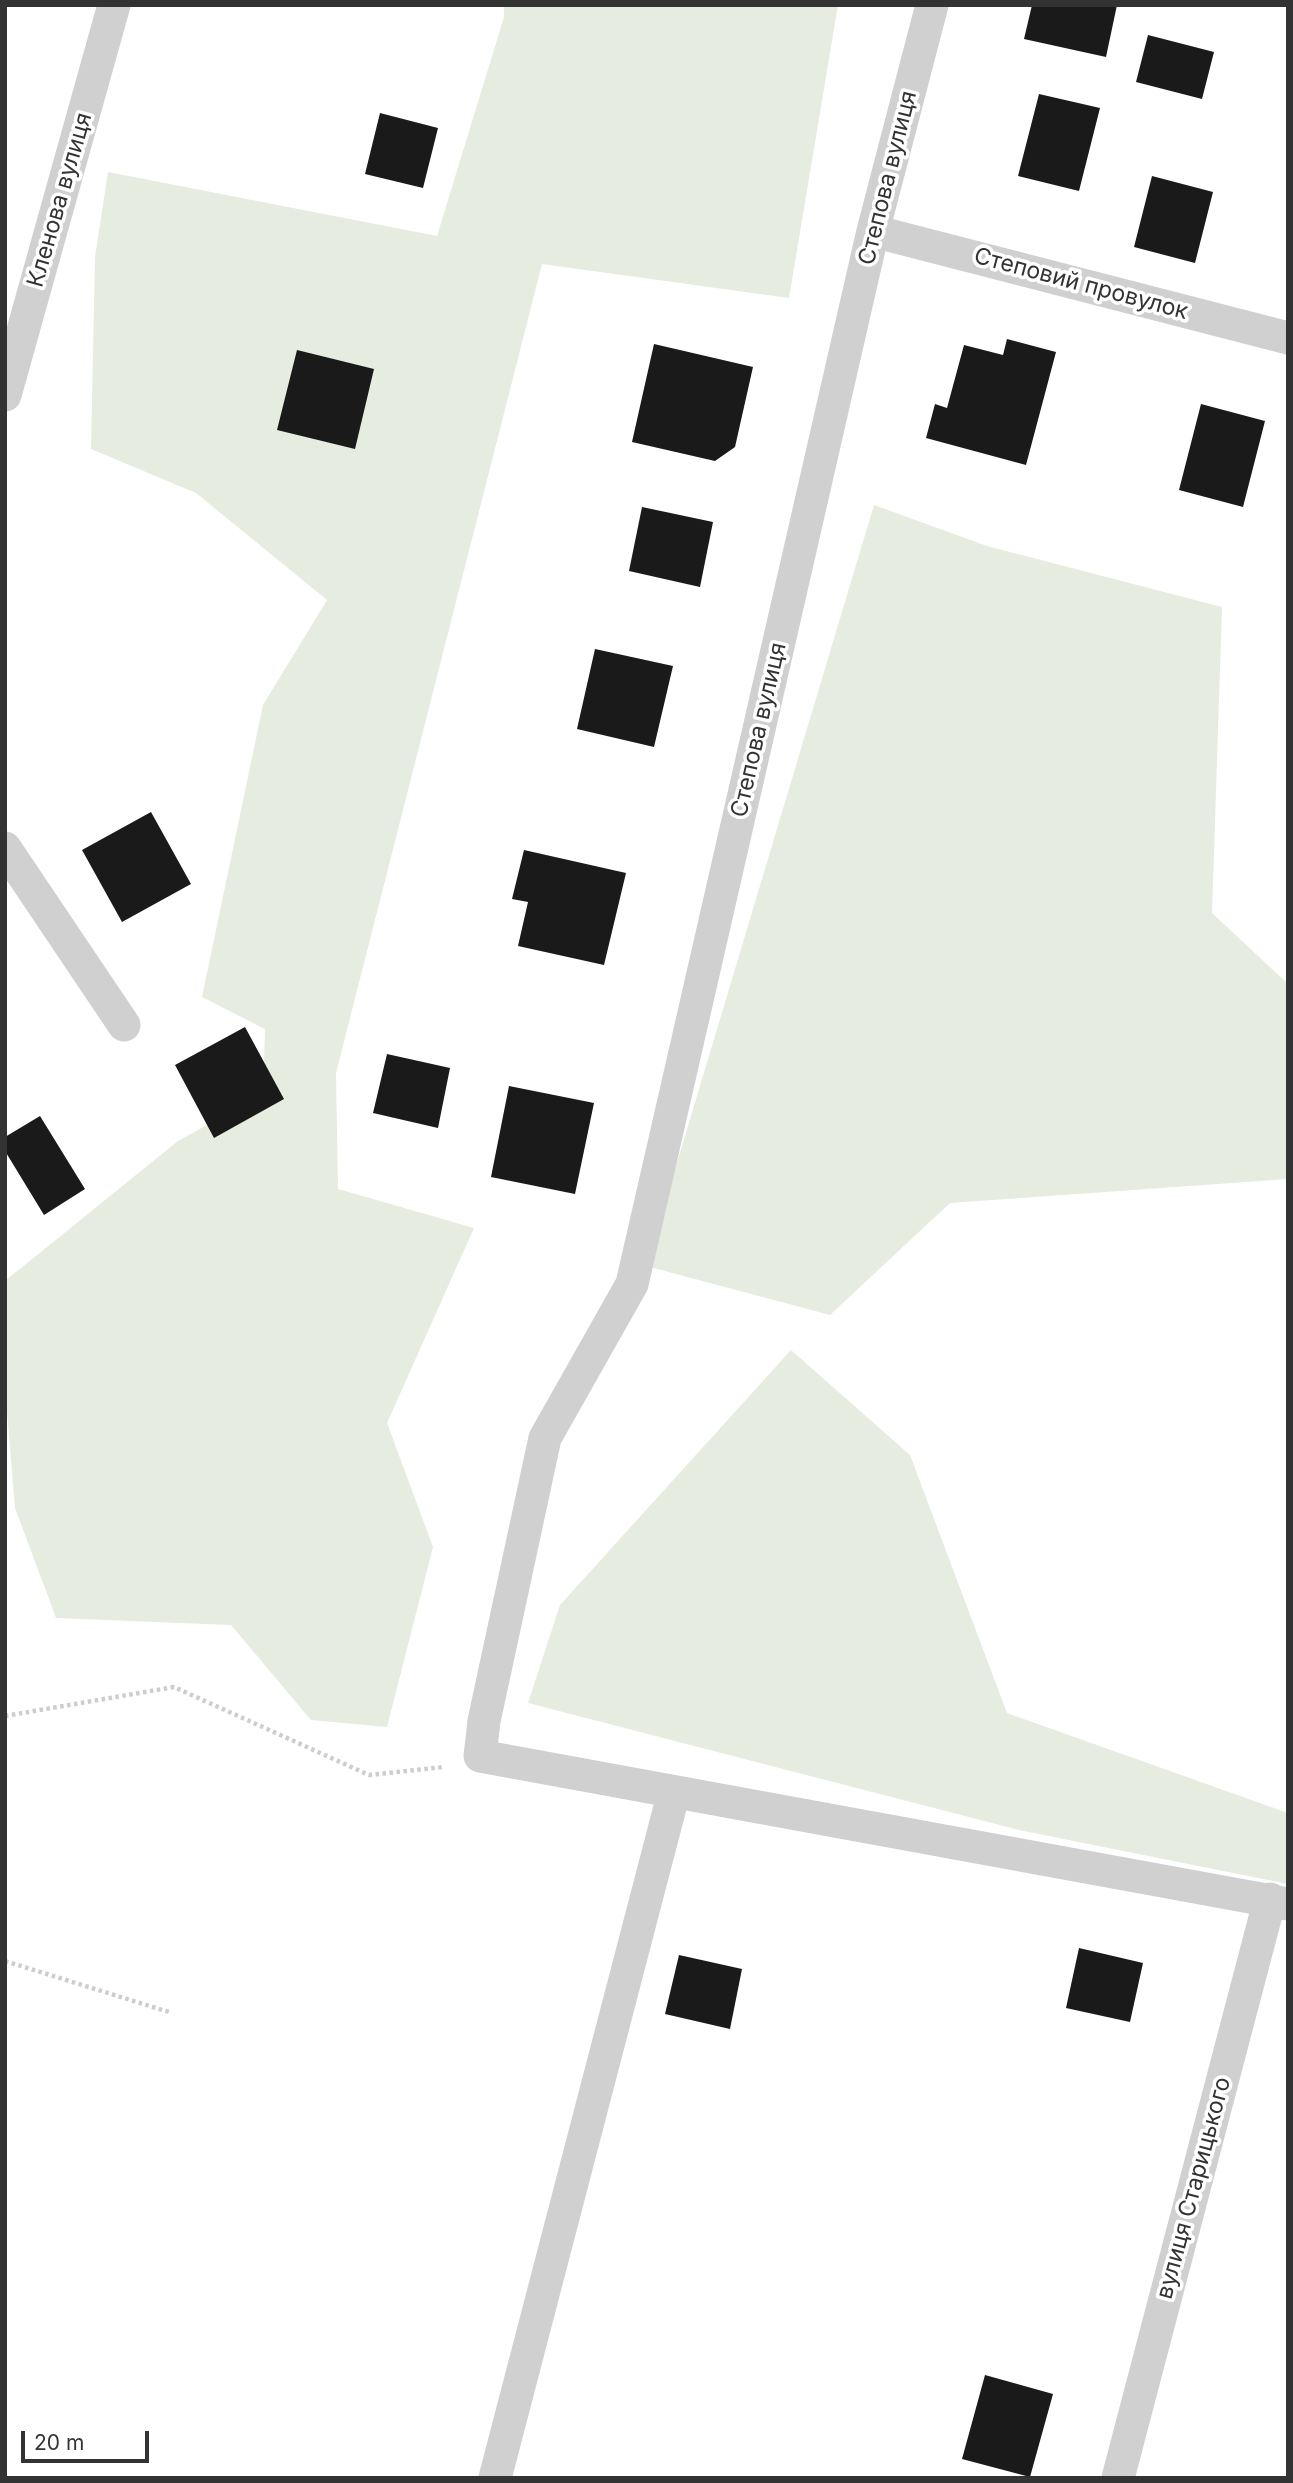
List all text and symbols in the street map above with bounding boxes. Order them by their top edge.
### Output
street label: Степова вулиця [853,88,923,268]
street label: Кленова вулиця [22,110,98,290]
street label: Степовий провулок [971,242,1191,326]
street label: Степова вулиця [725,640,793,820]
street label: вулиця Старицького [1151,2074,1237,2302]
scale bar [24,2416,152,2460]
text: 20 m [34,2430,84,2455]

